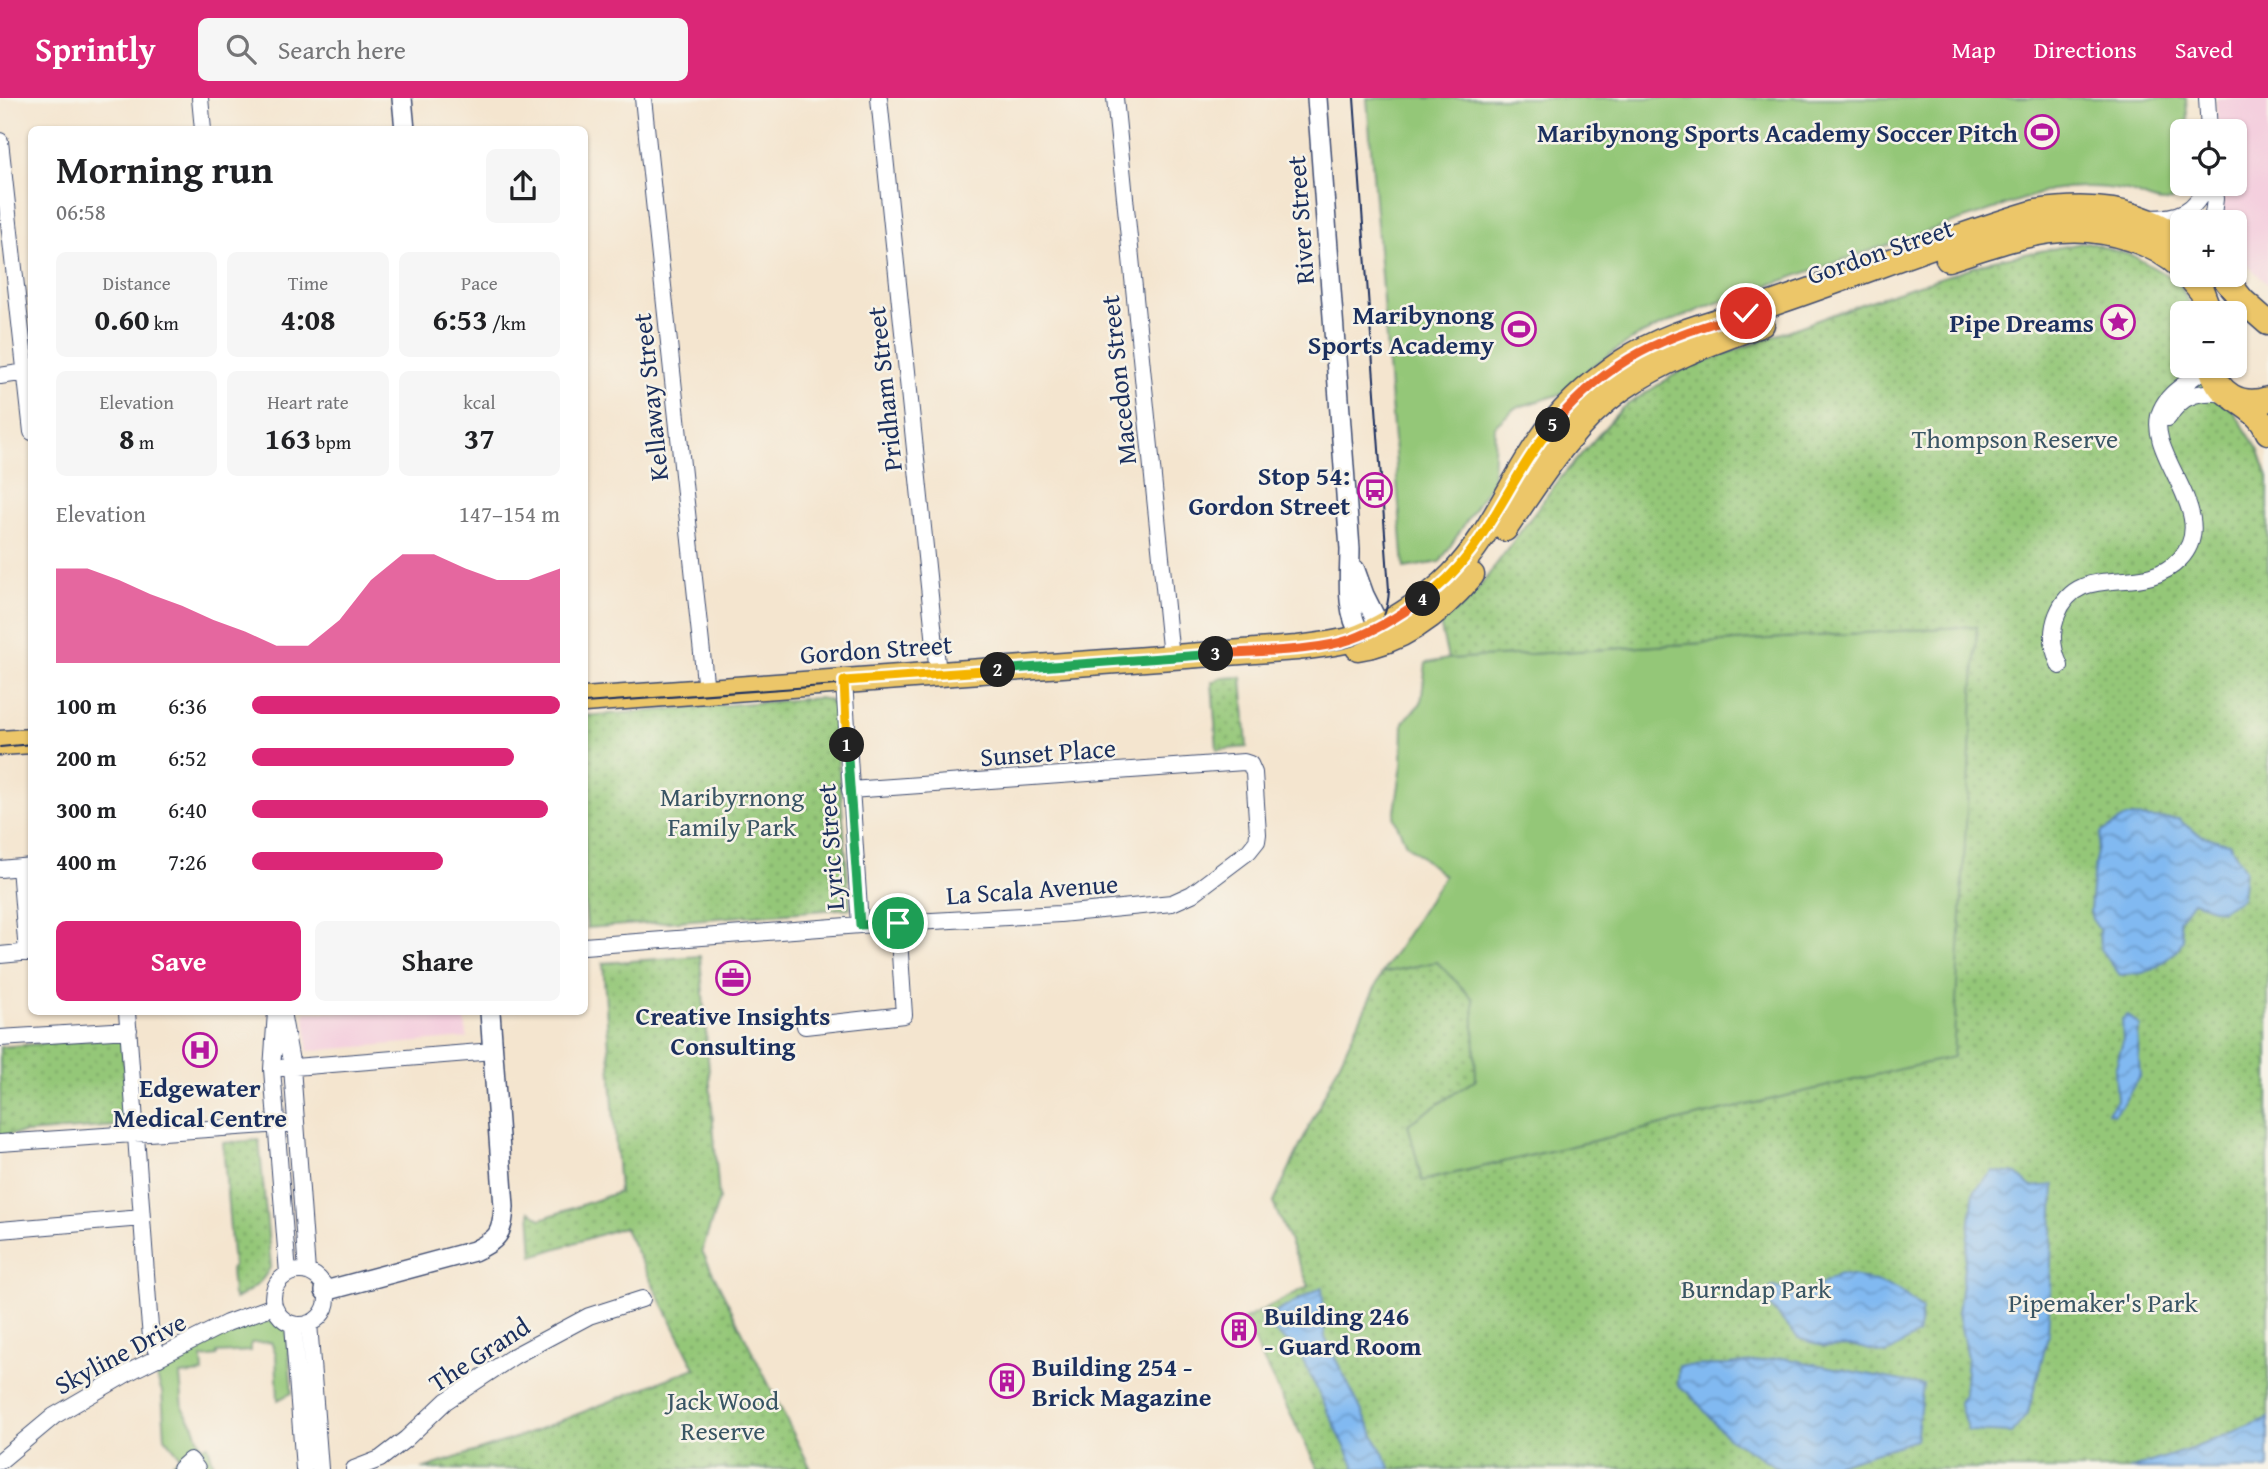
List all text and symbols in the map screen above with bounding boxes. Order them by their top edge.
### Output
search box [198,18,688,81]
text: Sprintly [35,25,156,73]
icon: search [222,30,260,68]
text: Search here [278,30,406,69]
text: Map [1952,32,1996,67]
text: Directions [2034,32,2137,67]
text: Saved [2175,32,2233,67]
place label: Maribynong Sports Academy Soccer Pitch [1537,113,2019,152]
sports icon: Maribynong Sports Academy Soccer Pitch [2023,113,2061,151]
map controls [2170,119,2247,378]
button: locate [2170,119,2247,196]
text: Morning run [56,141,273,197]
button: share [486,149,560,223]
street label: River Street [1276,154,1324,286]
text: 06:58 [56,195,106,228]
street label: Gordon Street [1802,208,1958,294]
button: + [2170,210,2247,287]
text: Distance [103,269,171,297]
text: Time [288,269,328,297]
text: Pace [461,269,498,297]
pin [1716,283,1776,343]
street label: Macedon Street [1090,293,1146,467]
icon: check [1727,294,1765,332]
place label: Maribynong Sports Academy [1308,295,1495,364]
text: 0.60 [94,297,150,341]
text: 4:08 [280,297,336,341]
text: 6:53 [433,297,488,341]
button: − [2170,301,2247,378]
place label: Pipe Dreams [1949,303,2094,342]
place icon: Pipe Dreams [2099,303,2137,341]
street label: Pridham Street [856,305,912,473]
text: km [150,309,179,337]
text: /km [488,309,526,337]
sports icon: Maribynong Sports Academy [1500,310,1538,348]
street label: Kellaway Street [622,311,678,483]
text: Elevation [99,388,174,416]
text: Heart rate [267,388,349,416]
text: kcal [463,388,496,416]
pin: 5 [1536,408,1570,442]
text: 5 [1548,410,1557,438]
text: 8 [119,416,135,460]
text: 163 [265,416,311,460]
text: 37 [464,416,495,460]
park label: Thompson Reserve [1912,419,2118,458]
text: m [135,428,154,456]
text: bpm [311,428,351,456]
place label: Stop 54: Gordon Street [1188,456,1350,525]
bus stop icon: Stop 54: Gordon Street [1356,471,1394,509]
text: Elevation [56,497,146,530]
text: 147–154 m [459,497,560,530]
pin: 4 [1406,582,1440,616]
text: 4 [1418,584,1427,612]
street label: Gordon Street [799,624,953,674]
pin: 3 [1198,636,1234,672]
text: 3 [1211,639,1220,667]
pin: 2 [981,652,1016,688]
text: 2 [993,655,1002,683]
text: 100 m [56,689,117,722]
text: 6:36 [168,689,207,722]
pin: 1 [830,728,864,762]
street label: Sunset Place [979,728,1117,776]
text: 1 [842,730,851,758]
text: 200 m [56,741,117,774]
text: 6:52 [168,741,207,774]
park label: Maribyrnong Family Park [660,777,804,846]
street label: Lyric Street [806,782,854,912]
text: 300 m [56,793,117,826]
text: 6:40 [168,793,207,826]
text: 400 m [56,845,117,878]
text: 7:26 [168,845,207,878]
street label: La Scala Avenue [945,864,1119,914]
pin [868,893,928,953]
icon: arrive [879,904,917,942]
button: Save [56,921,301,1001]
button: Share [315,921,560,1001]
office icon: Creative Insights Consulting [714,959,752,997]
place label: Creative Insights Consulting [636,996,830,1065]
hospital icon: Edgewater Medical Centre [181,1031,219,1069]
place label: Edgewater Medical Centre [113,1068,287,1137]
park label: Burndap Park [1681,1269,1832,1308]
park label: Pipemaker's Park [2008,1283,2199,1322]
place label: Building 246 - Guard Room [1264,1296,1422,1365]
street label: Skyline Drive [47,1302,193,1404]
street label: The Grand [421,1307,537,1401]
building icon: Building 246 - Guard Room [1220,1311,1258,1349]
place label: Building 254 - Brick Magazine [1032,1347,1212,1416]
building icon: Building 254 - Brick Magazine [988,1362,1026,1400]
park label: Jack Wood Reserve [664,1381,779,1450]

